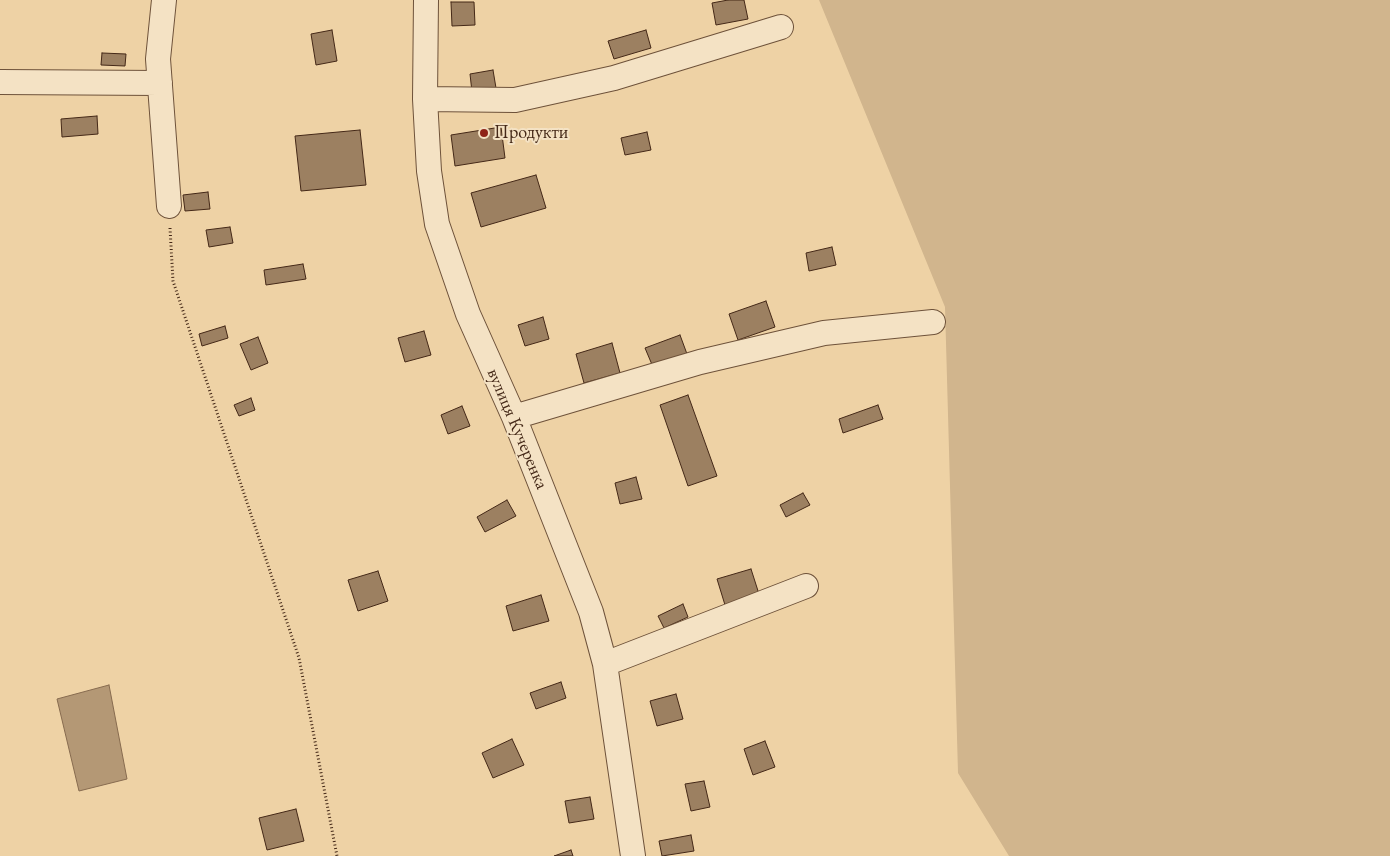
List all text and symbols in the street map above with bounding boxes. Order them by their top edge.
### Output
place label: Продукти [494,122,568,144]
marker: Продукти [478,127,490,139]
street label: вулиця Кучеренка [482,365,552,493]

